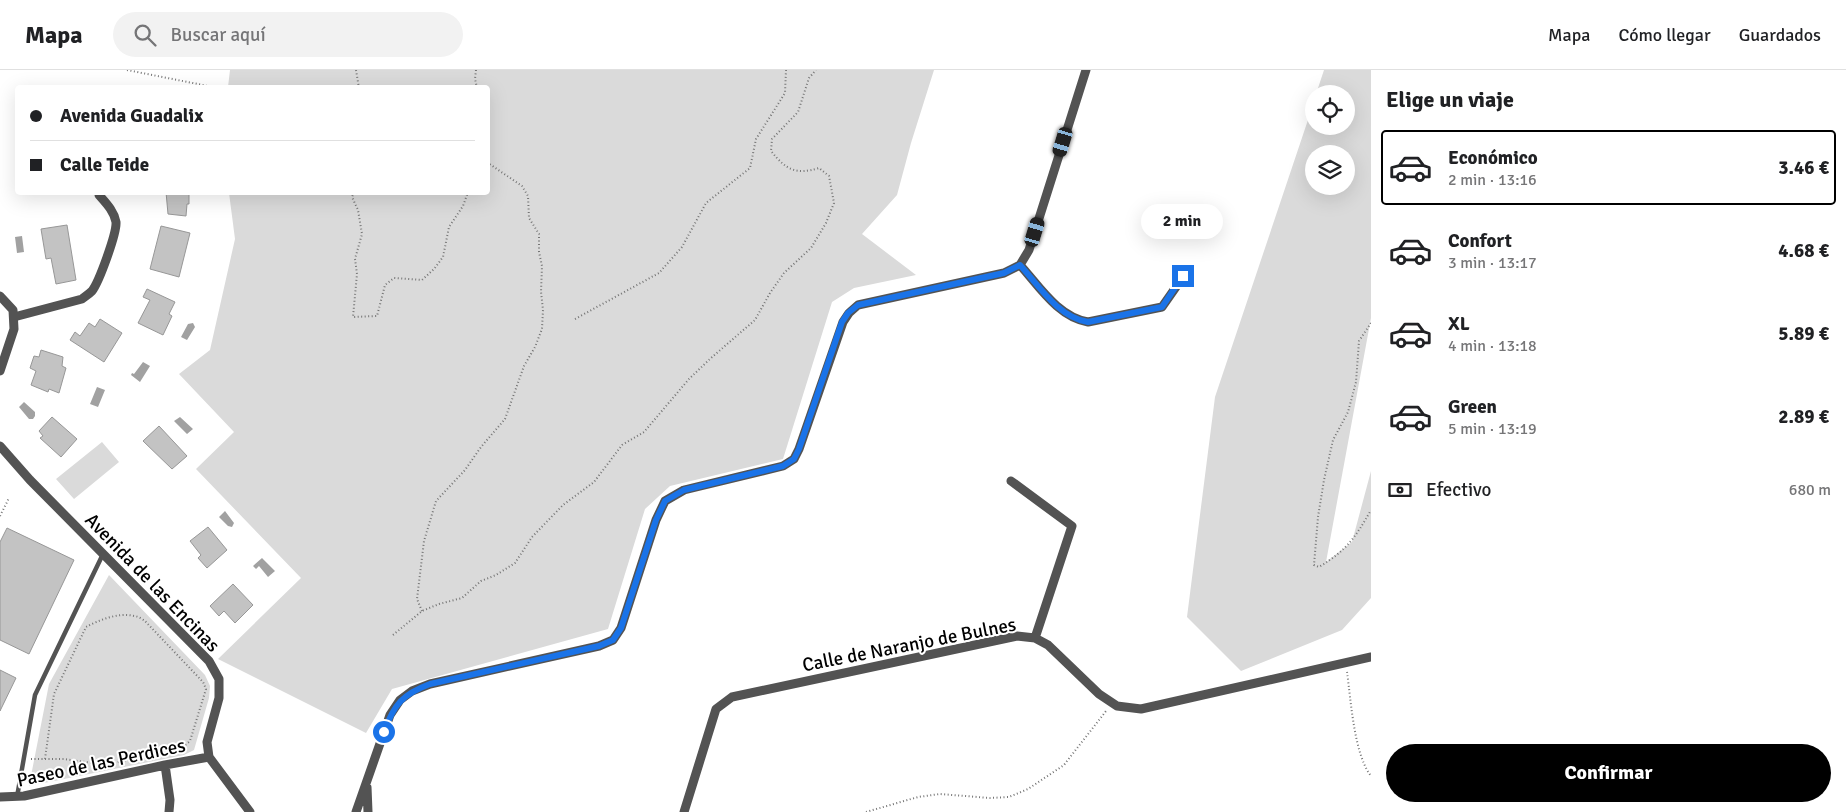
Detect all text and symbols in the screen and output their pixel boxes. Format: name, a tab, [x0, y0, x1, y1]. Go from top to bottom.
search box	[113, 12, 463, 57]
text: Mapa	[25, 20, 83, 50]
icon: search	[131, 21, 159, 49]
text: Buscar aquí	[171, 23, 266, 47]
text: Mapa	[1548, 24, 1590, 46]
text: Cómo llegar	[1618, 24, 1711, 46]
text: Guardados	[1739, 24, 1821, 46]
map controls	[1305, 85, 1355, 195]
button: locate	[1305, 85, 1355, 135]
text: Elige un viaje	[1386, 86, 1514, 113]
text: Avenida Guadalix	[60, 104, 203, 128]
car	[1051, 125, 1074, 159]
button: layers	[1305, 145, 1355, 195]
icon: car	[1388, 145, 1433, 190]
text: Económico	[1448, 146, 1538, 170]
text: Calle Teide	[60, 153, 149, 177]
text: 3.46 €	[1778, 156, 1829, 180]
text: 2 min · 13:16	[1448, 170, 1537, 190]
callout: 2 min	[1142, 204, 1224, 238]
text: 2 min	[1163, 211, 1201, 231]
car	[1023, 215, 1046, 249]
icon: car	[1388, 228, 1433, 273]
text: Confort	[1448, 229, 1512, 253]
text: 4.68 €	[1778, 239, 1829, 263]
text: 3 min · 13:17	[1448, 253, 1537, 273]
route end	[1172, 265, 1194, 287]
icon: car	[1388, 311, 1433, 356]
text: XL	[1448, 312, 1470, 336]
text: 5.89 €	[1778, 322, 1829, 346]
text: 4 min · 13:18	[1448, 336, 1537, 356]
icon: car	[1388, 394, 1433, 439]
text: Green	[1448, 395, 1497, 419]
text: 2.89 €	[1778, 405, 1829, 429]
text: 5 min · 13:19	[1448, 419, 1537, 439]
icon: cash	[1386, 476, 1414, 504]
text: Efectivo	[1426, 478, 1491, 502]
text: 680 m	[1789, 480, 1831, 500]
street label: Avenida de las Encinas	[80, 508, 225, 657]
street label: Calle de Naranjo de Bulnes	[800, 612, 1018, 677]
route start	[373, 721, 395, 743]
street label: Paseo de las Perdices	[15, 733, 188, 793]
button: Confirmar	[1386, 744, 1831, 802]

